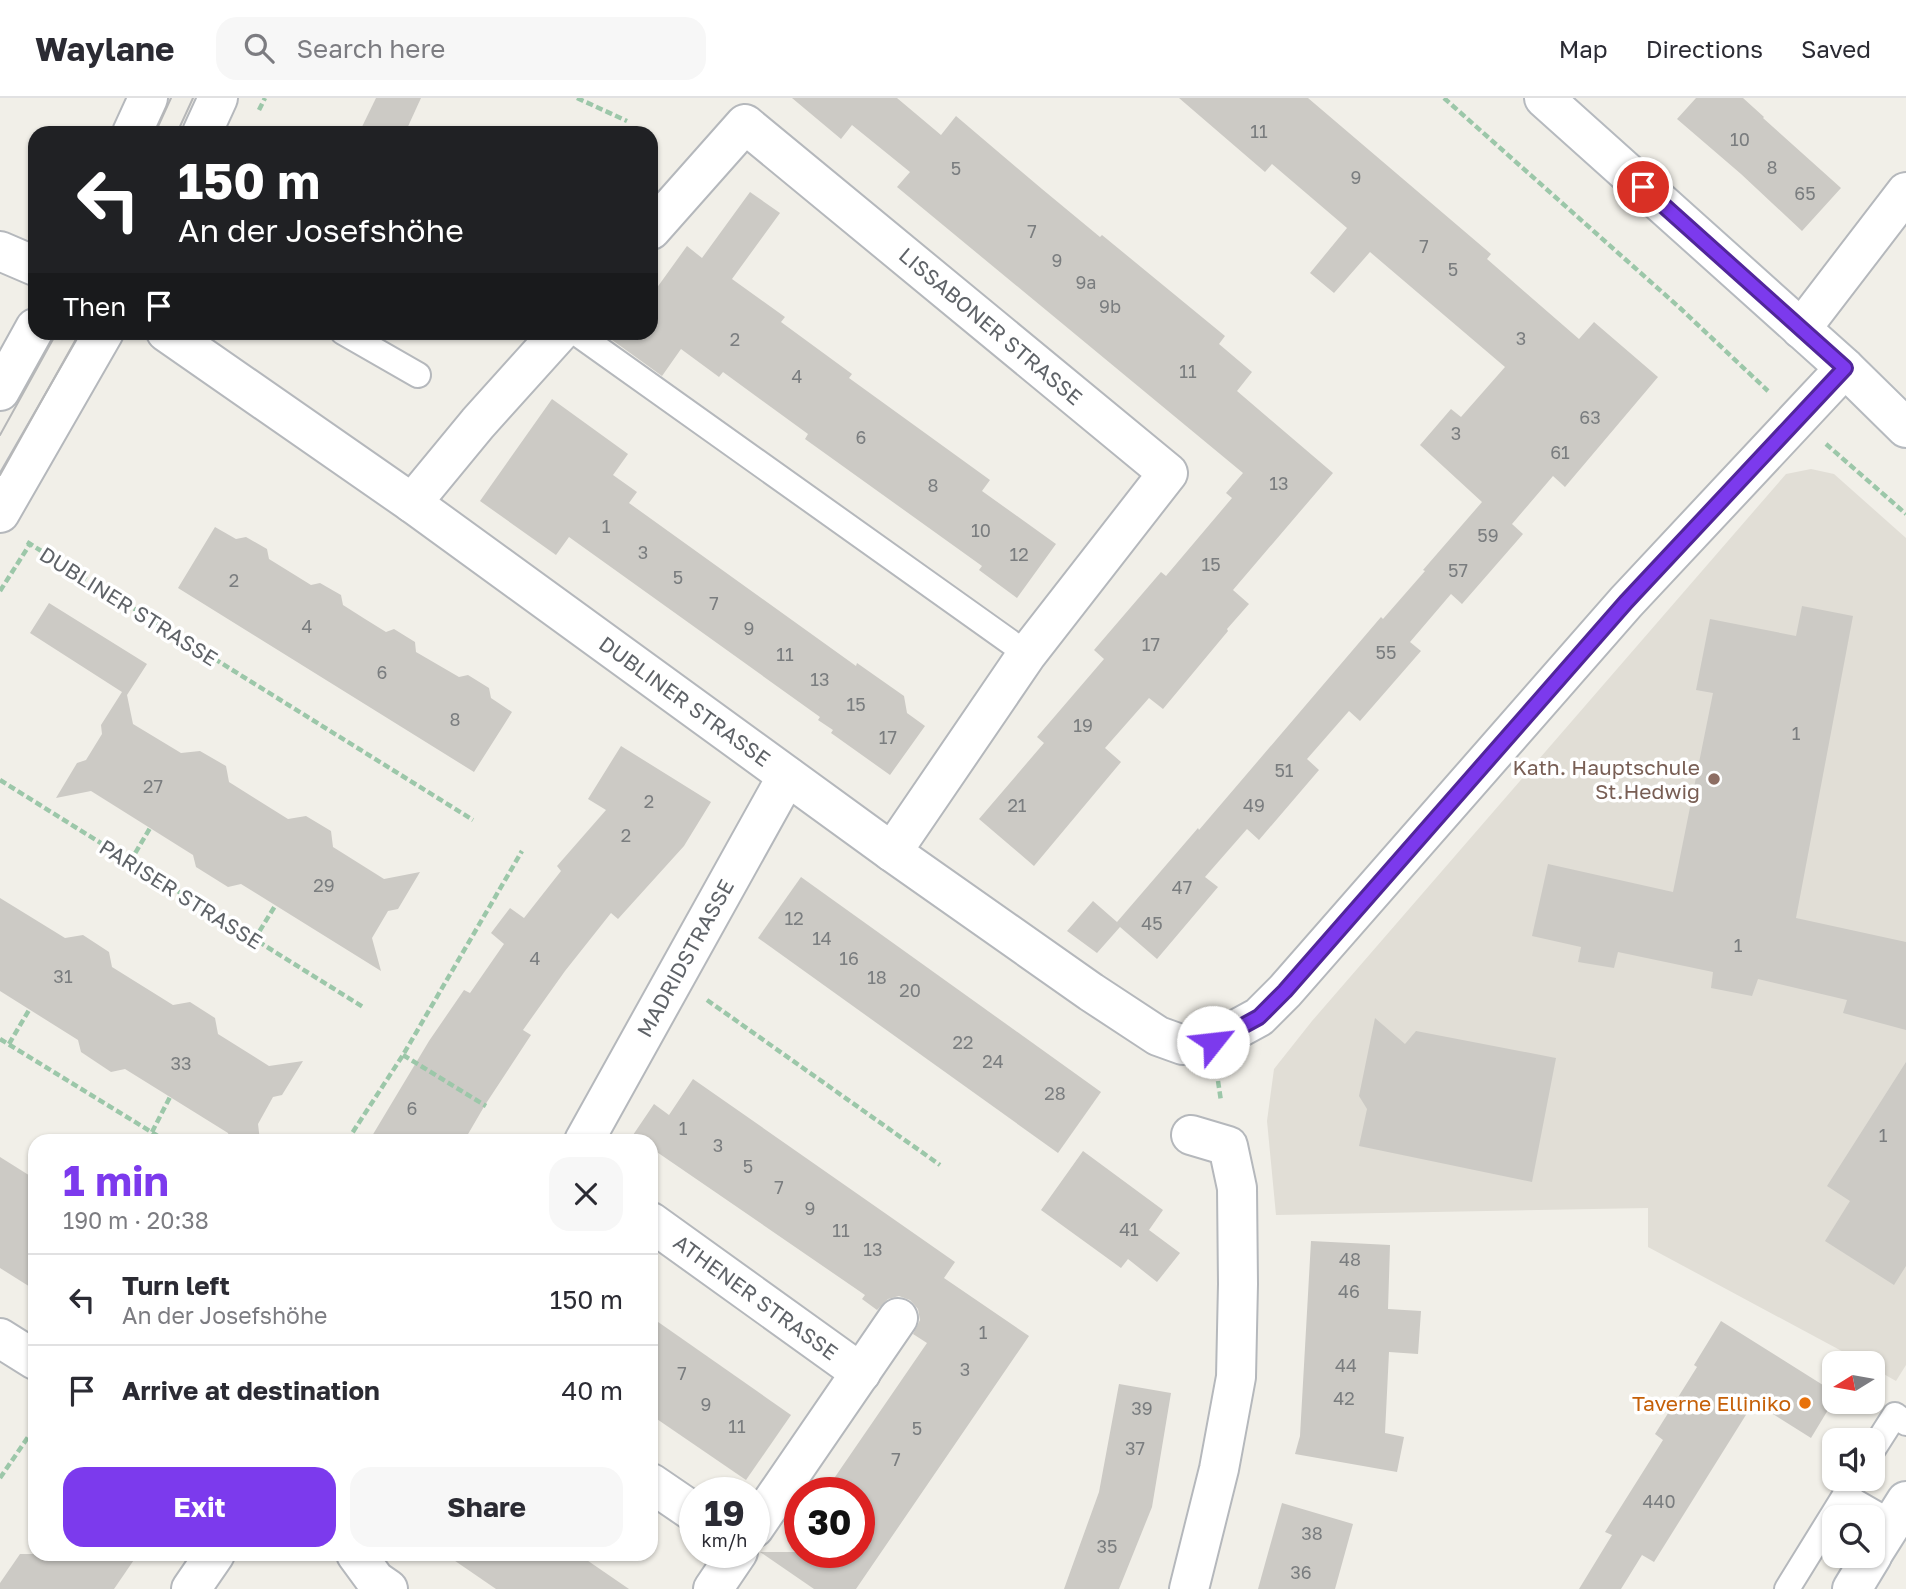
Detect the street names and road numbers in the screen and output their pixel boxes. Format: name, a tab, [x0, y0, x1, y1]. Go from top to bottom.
street label: LISSABONER STRASSE	[894, 242, 1088, 410]
street label: DUBLINER STRASSE	[35, 541, 223, 671]
street label: DUBLINER STRASSE	[594, 630, 776, 772]
street label: PARISER STRASSE	[95, 833, 267, 955]
street label: MADRIDSTRASSE	[631, 875, 739, 1041]
street label: ATHENER STRASSE	[669, 1229, 843, 1365]

